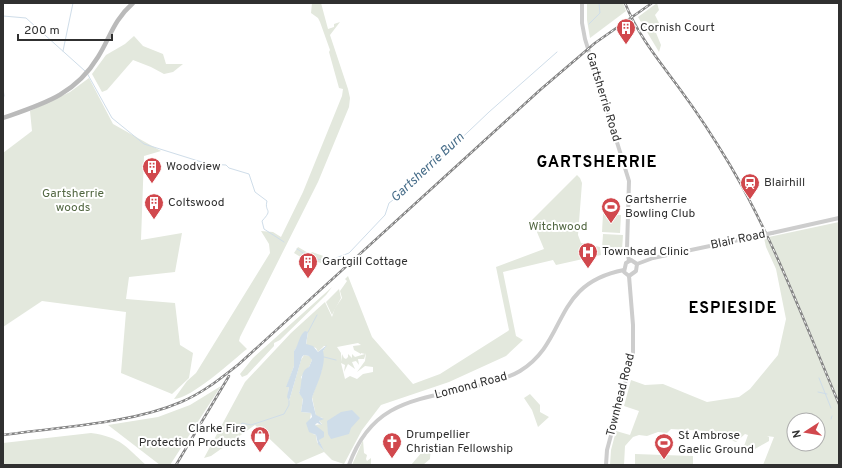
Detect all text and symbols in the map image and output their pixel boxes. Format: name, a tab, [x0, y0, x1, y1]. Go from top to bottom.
scale bar	[18, 16, 112, 42]
building icon: Cornish Court	[615, 17, 637, 45]
place label: Cornish Court	[640, 20, 715, 36]
text: 200 m	[24, 23, 60, 39]
street label: Gartsherrie Road	[582, 50, 624, 144]
water label: Gartsherrie Burn	[388, 130, 468, 206]
district label: GARTSHERRIE	[537, 153, 657, 173]
building icon: Woodview	[141, 156, 163, 184]
place label: Woodview	[166, 159, 221, 175]
station icon: Blairhill	[739, 172, 761, 200]
place label: Blairhill	[764, 175, 805, 191]
park label: Gartsherrie woods	[42, 186, 104, 216]
building icon: Coltswood	[143, 192, 165, 220]
place label: Gartsherrie Bowling Club	[625, 192, 696, 222]
place label: Coltswood	[168, 195, 225, 211]
sports icon: Gartsherrie Bowling Club	[600, 196, 622, 224]
park label: Witchwood	[528, 219, 588, 235]
street label: Blair Road	[709, 226, 767, 254]
hospital icon: Townhead Clinic	[577, 241, 599, 269]
place label: Townhead Clinic	[602, 244, 689, 260]
building icon: Gartgill Cottage	[297, 251, 319, 279]
place label: Gartgill Cottage	[322, 254, 408, 270]
district label: ESPIESIDE	[688, 299, 778, 319]
street label: Townhead Road	[603, 352, 639, 438]
street label: Lomond Road	[433, 369, 509, 403]
north arrow	[786, 412, 826, 452]
place label: Clarke Fire Protection Products	[139, 421, 246, 451]
shop icon: Clarke Fire Protection Products	[249, 425, 271, 453]
place label: Drumpellier Christian Fellowship	[406, 427, 513, 457]
place label: St Ambrose Gaelic Ground	[678, 428, 754, 458]
text: N	[790, 429, 805, 439]
church icon: Drumpellier Christian Fellowship	[381, 431, 403, 459]
sports icon: St Ambrose Gaelic Ground	[653, 432, 675, 460]

